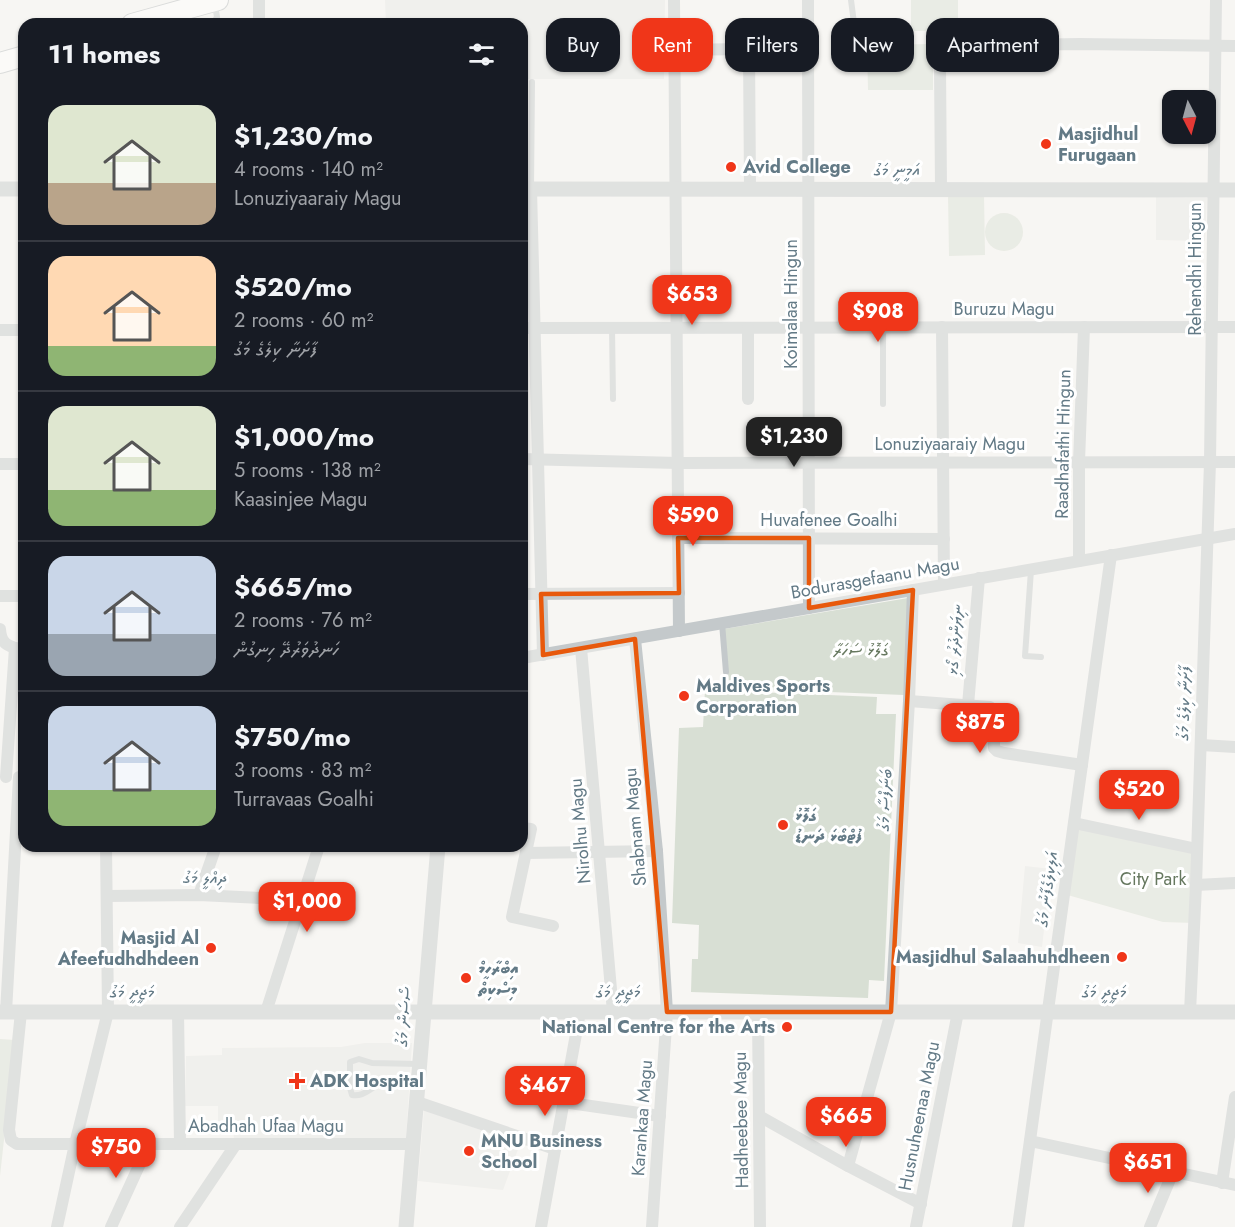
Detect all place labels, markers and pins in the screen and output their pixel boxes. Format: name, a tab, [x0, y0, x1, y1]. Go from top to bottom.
place label: Masjidhul Furugaan	[1058, 121, 1138, 168]
marker: Masjidhul Furugaan	[1039, 137, 1053, 151]
place label: Avid College	[742, 154, 851, 180]
marker: Avid College	[724, 160, 738, 174]
pin: $653	[656, 275, 728, 326]
pin: $908	[842, 292, 914, 343]
pin: $1,230	[745, 417, 843, 468]
pin: $590	[657, 496, 729, 547]
place label: Maldives Sports Corporation	[696, 673, 830, 720]
marker: Maldives Sports Corporation	[677, 689, 691, 703]
pin: $875	[944, 703, 1016, 754]
pin: $520	[1103, 770, 1175, 821]
place label: ގަލޮޅު ފުޓްބޯޅަ ދަނޑު	[795, 802, 862, 849]
marker: ގަލޮޅު ފުޓްބޯޅަ ދަނޑު	[776, 818, 790, 832]
pin: $1,000	[258, 882, 356, 933]
place label: Masjid Al Afeefudhdhdeen	[57, 925, 199, 972]
marker: Masjid Al Afeefudhdhdeen	[204, 941, 218, 955]
place label: Masjidhul Salaahuhdheen	[896, 944, 1110, 970]
marker: Masjidhul Salaahuhdheen	[1115, 950, 1129, 964]
place label: އިބްރާހީމް މިސްކިތް	[477, 955, 519, 1002]
marker: އިބްރާހީމް މިސްކިތް	[459, 971, 473, 985]
place label: National Centre for the Arts	[542, 1014, 775, 1040]
marker: National Centre for the Arts	[780, 1020, 794, 1034]
pin: $467	[509, 1066, 581, 1117]
place label: ADK Hospital	[309, 1068, 424, 1094]
marker: ADK Hospital	[288, 1072, 306, 1090]
pin: $665	[810, 1097, 882, 1148]
pin: $750	[80, 1128, 152, 1179]
place label: MNU Business School	[481, 1128, 602, 1175]
pin: $651	[1112, 1143, 1184, 1194]
marker: MNU Business School	[462, 1144, 476, 1158]

